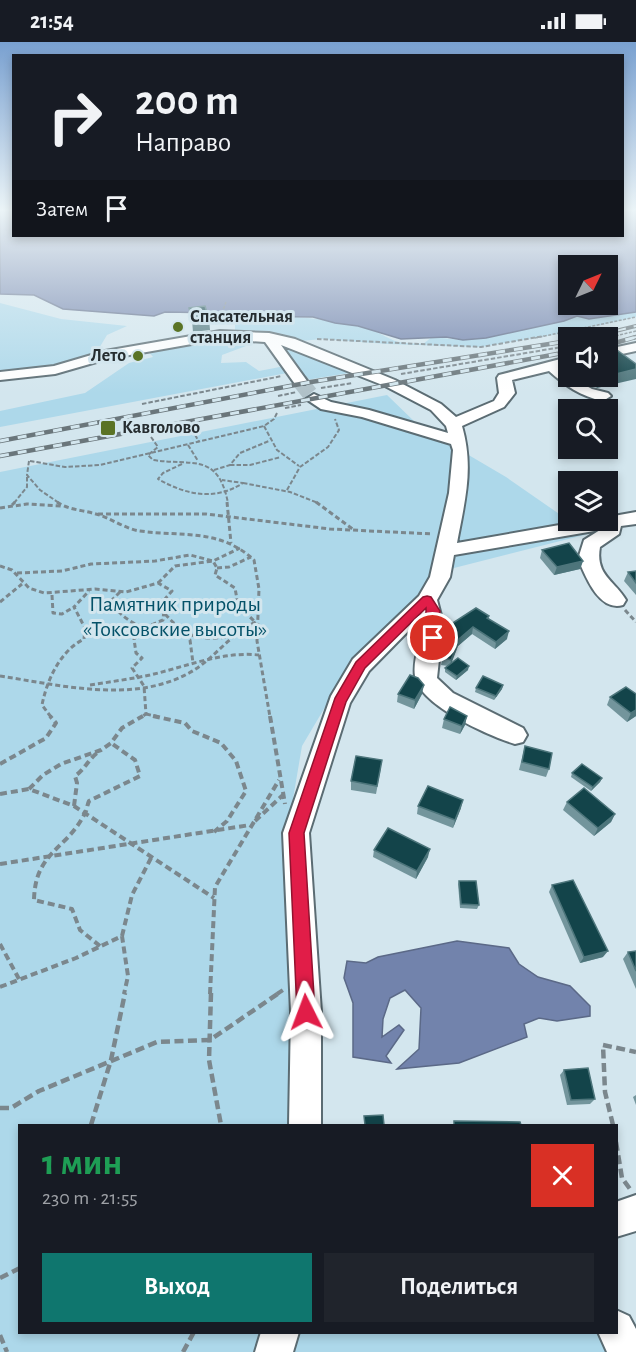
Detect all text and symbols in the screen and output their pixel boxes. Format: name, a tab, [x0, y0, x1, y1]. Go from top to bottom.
text: 21:54	[30, 10, 74, 32]
icon: right	[36, 78, 114, 156]
text: 200 m	[135, 80, 239, 122]
text: Направо	[135, 129, 231, 156]
icon: arrive	[100, 192, 133, 225]
text: Затем	[36, 198, 88, 220]
north arrow	[558, 255, 618, 315]
map controls	[558, 255, 618, 531]
place label: Спасательная станция	[190, 308, 293, 347]
marker: Спасательная станция	[171, 320, 185, 334]
button: sound	[558, 327, 618, 387]
place label: Лето	[91, 347, 126, 365]
marker: Лето	[131, 349, 145, 363]
button: search	[558, 399, 618, 459]
marker: Кавголово	[99, 419, 117, 437]
place label: Кавголово	[122, 419, 200, 437]
button: layers	[558, 471, 618, 531]
park label: Памятник природы «Токсовские высоты»	[83, 593, 267, 640]
pin	[407, 612, 458, 663]
icon: arrive	[416, 621, 449, 654]
position arrow	[274, 980, 338, 1044]
button: close	[531, 1144, 594, 1207]
text: 1 мин	[42, 1145, 122, 1181]
text: 230 m · 21:55	[42, 1188, 138, 1208]
button: Выход	[42, 1253, 312, 1322]
button: Поделиться	[324, 1253, 594, 1322]

